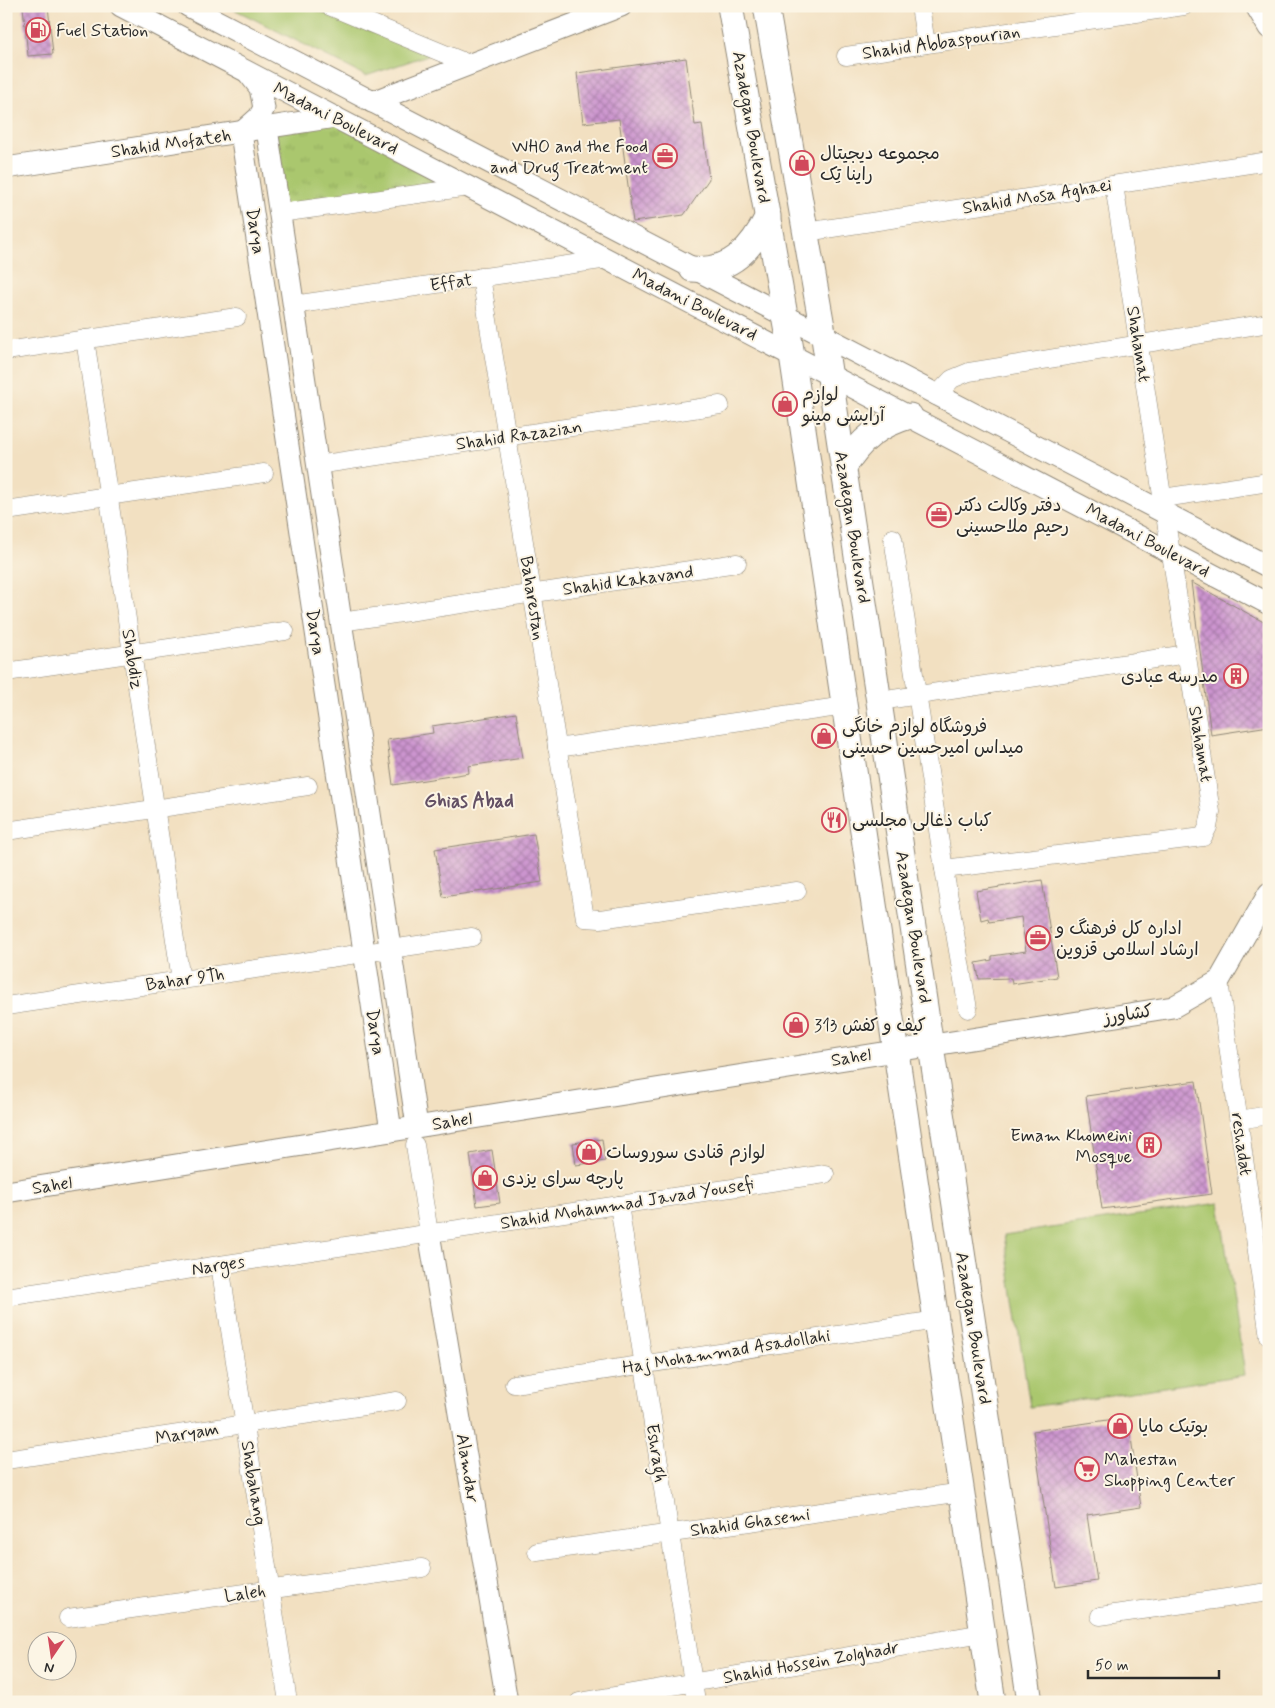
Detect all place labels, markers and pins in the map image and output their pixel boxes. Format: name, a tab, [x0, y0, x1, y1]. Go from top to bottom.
fuel station icon: Fuel Station	[25, 17, 51, 43]
place label: Fuel Station	[56, 19, 148, 43]
place label: WHO and the Food and Drug Treatment	[490, 135, 648, 182]
place label: مجموعه دیجیتال راینا تِک	[820, 142, 940, 187]
office icon: WHO and the Food and Drug Treatment	[652, 143, 678, 169]
shop icon: مجموعه دیجیتال راینا تِک	[789, 150, 815, 176]
place label: لوازم آرایشی مینو	[801, 383, 886, 428]
shop icon: لوازم آرایشی مینو	[772, 391, 798, 417]
place label: دفتر وکالت دکتر رحیم ملاحسینی	[954, 494, 1069, 540]
office icon: دفتر وکالت دکتر رحیم ملاحسینی	[926, 502, 952, 528]
building icon: مدرسه عبادی	[1223, 663, 1249, 689]
place label: مدرسه عبادی	[1121, 665, 1218, 689]
place label: فروشگاه لوازم خانگی میداس امیرحسین حسینی	[842, 715, 1024, 760]
shop icon: فروشگاه لوازم خانگی میداس امیرحسین حسینی	[811, 723, 837, 749]
restaurant icon: کباب ذغالی مجلسی	[821, 807, 847, 833]
place label: کباب ذغالی مجلسی	[852, 809, 992, 833]
place label: اداره کل فرهنگ و ارشاد اسلامی قزوین	[1054, 917, 1199, 962]
office icon: اداره کل فرهنگ و ارشاد اسلامی قزوین	[1025, 925, 1051, 951]
shop icon: کیف و کفش 313	[783, 1012, 809, 1038]
place label: کیف و کفش 313	[814, 1014, 926, 1038]
place label: Emam Khomeini Mosque	[1010, 1124, 1132, 1169]
building icon: Emam Khomeini Mosque	[1136, 1132, 1162, 1158]
shop icon: لوازم قنادی سوروسات	[576, 1139, 602, 1165]
place label: لوازم قنادی سوروسات	[606, 1141, 765, 1166]
shop icon: پارچه سرای یزدی	[472, 1165, 498, 1191]
place label: پارچه سرای یزدی	[502, 1167, 624, 1191]
shop icon: بوتیک مایا	[1107, 1413, 1133, 1439]
place label: بوتیک مایا	[1138, 1415, 1208, 1439]
place label: Mahestan Shopping Center	[1104, 1448, 1235, 1493]
supermarket icon: Mahestan Shopping Center	[1074, 1456, 1100, 1482]

